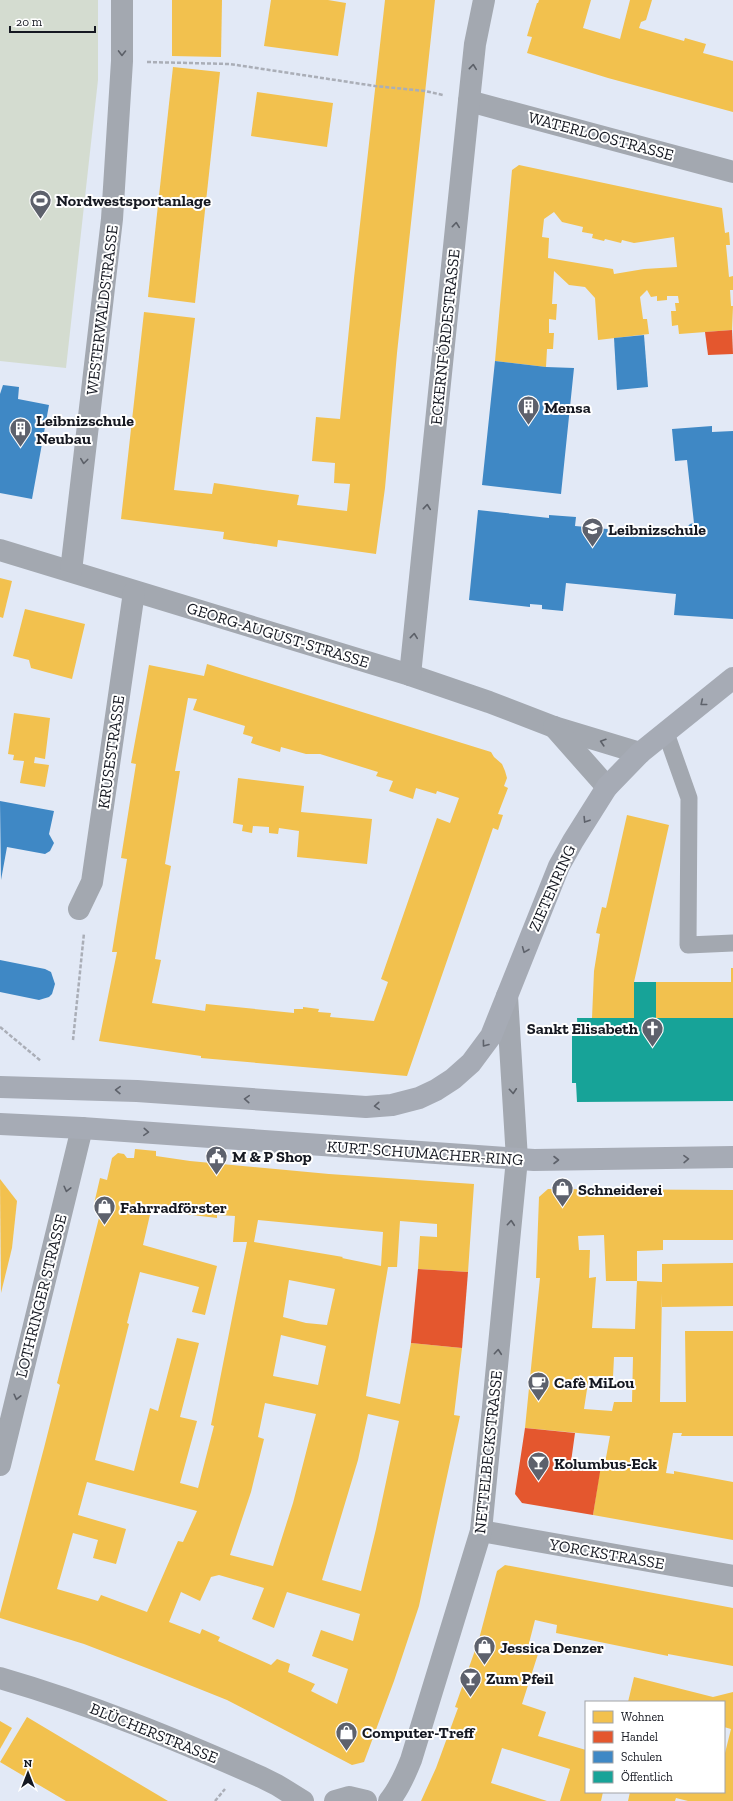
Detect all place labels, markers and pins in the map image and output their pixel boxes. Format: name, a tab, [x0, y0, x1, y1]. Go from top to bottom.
sports icon: Nordwestsportanlage	[28, 187, 54, 220]
place label: Nordwestsportanlage	[56, 191, 211, 210]
building icon: Mensa	[515, 394, 541, 427]
place label: Mensa	[544, 398, 591, 417]
place label: Leibnizschule Neubau	[36, 411, 134, 448]
building icon: Leibnizschule Neubau	[8, 416, 34, 449]
school or university icon: Leibnizschule	[579, 516, 605, 549]
place label: Leibnizschule	[608, 520, 706, 539]
church icon: Sankt Elisabeth	[640, 1015, 666, 1048]
place label: Sankt Elisabeth	[527, 1019, 639, 1038]
public building icon: M & P Shop	[204, 1143, 230, 1176]
place label: M & P Shop	[232, 1147, 312, 1166]
shop icon: Schneiderei	[549, 1176, 575, 1209]
place label: Schneiderei	[578, 1180, 662, 1199]
shop icon: Fahrradförster	[92, 1194, 118, 1227]
place label: Fahrradförster	[120, 1198, 227, 1217]
cafe icon: Cafè MiLou	[525, 1369, 551, 1402]
place label: Cafè MiLou	[554, 1373, 635, 1392]
bar icon: Kolumbus-Eck	[526, 1450, 552, 1483]
place label: Kolumbus-Eck	[554, 1454, 657, 1473]
shop icon: Jessica Denzer	[471, 1634, 497, 1667]
place label: Jessica Denzer	[500, 1638, 604, 1657]
bar icon: Zum Pfeil	[457, 1665, 483, 1698]
place label: Zum Pfeil	[486, 1669, 554, 1688]
shop icon: Computer-Treff	[333, 1719, 359, 1752]
place label: Computer-Treff	[362, 1723, 476, 1742]

